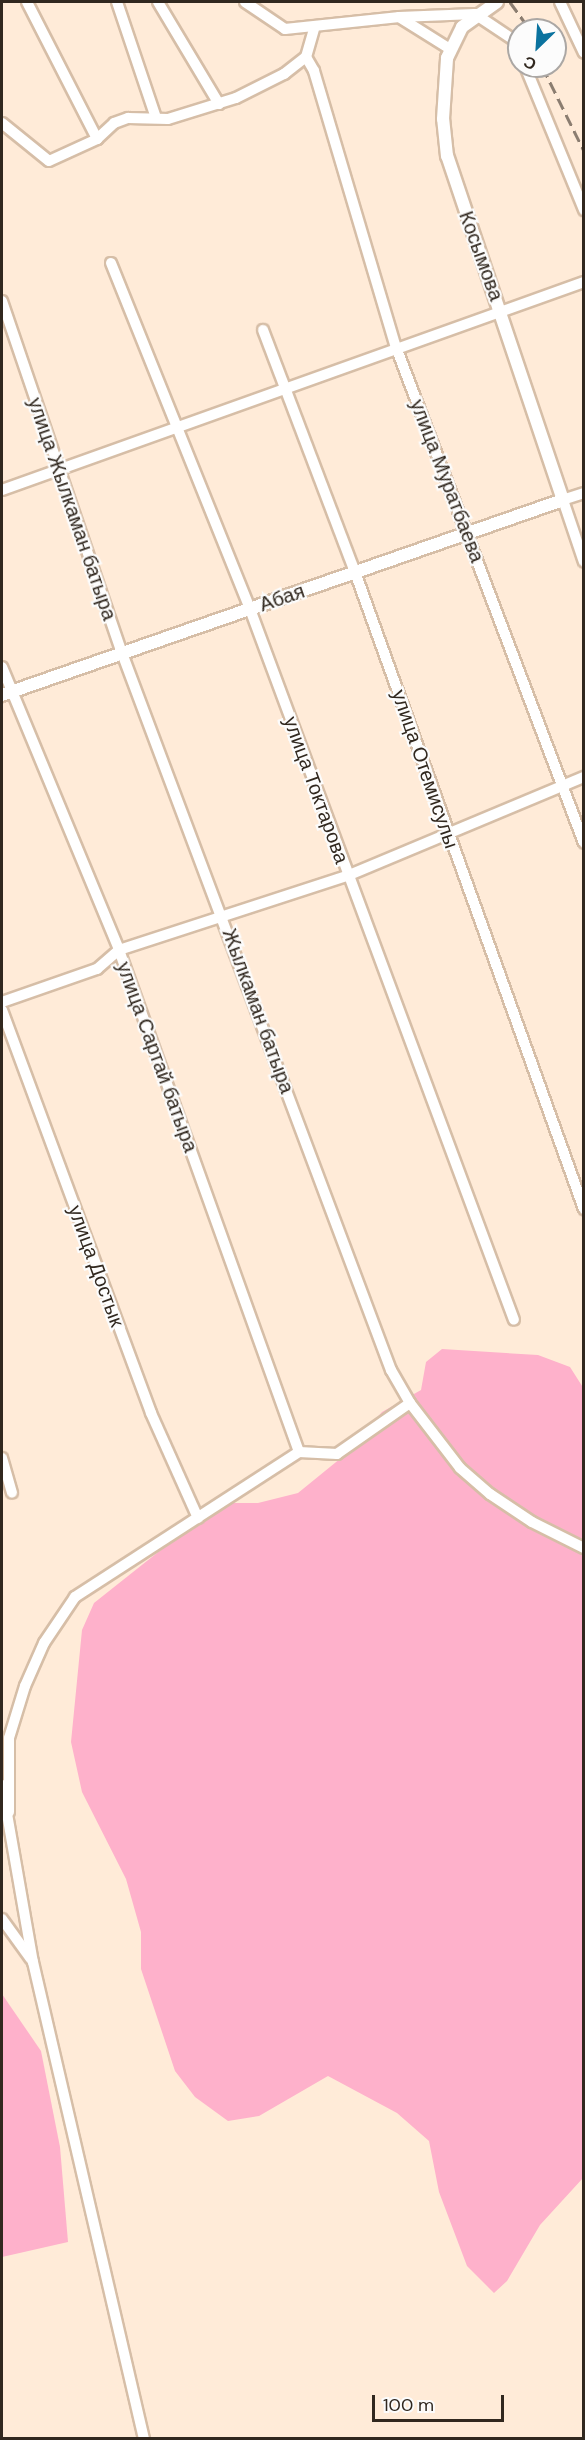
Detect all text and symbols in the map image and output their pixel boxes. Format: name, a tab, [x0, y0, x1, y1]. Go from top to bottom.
north arrow	[507, 18, 567, 78]
text: С	[520, 51, 540, 75]
street label: Косымова	[454, 208, 508, 304]
street label: улица Жылкаман батыра	[23, 395, 121, 623]
street label: улица Муратбаева	[405, 396, 489, 566]
street label: Абая	[256, 579, 308, 617]
street label: улица Отемисулы	[387, 686, 463, 852]
street label: улица Токтарова	[278, 713, 354, 867]
street label: Жылкаман батыра	[217, 925, 299, 1097]
street label: улица Сартай батыра	[111, 959, 203, 1155]
street label: улица Достык	[63, 1202, 129, 1330]
scale bar	[375, 2383, 507, 2421]
text: 100 m	[383, 2393, 434, 2417]

